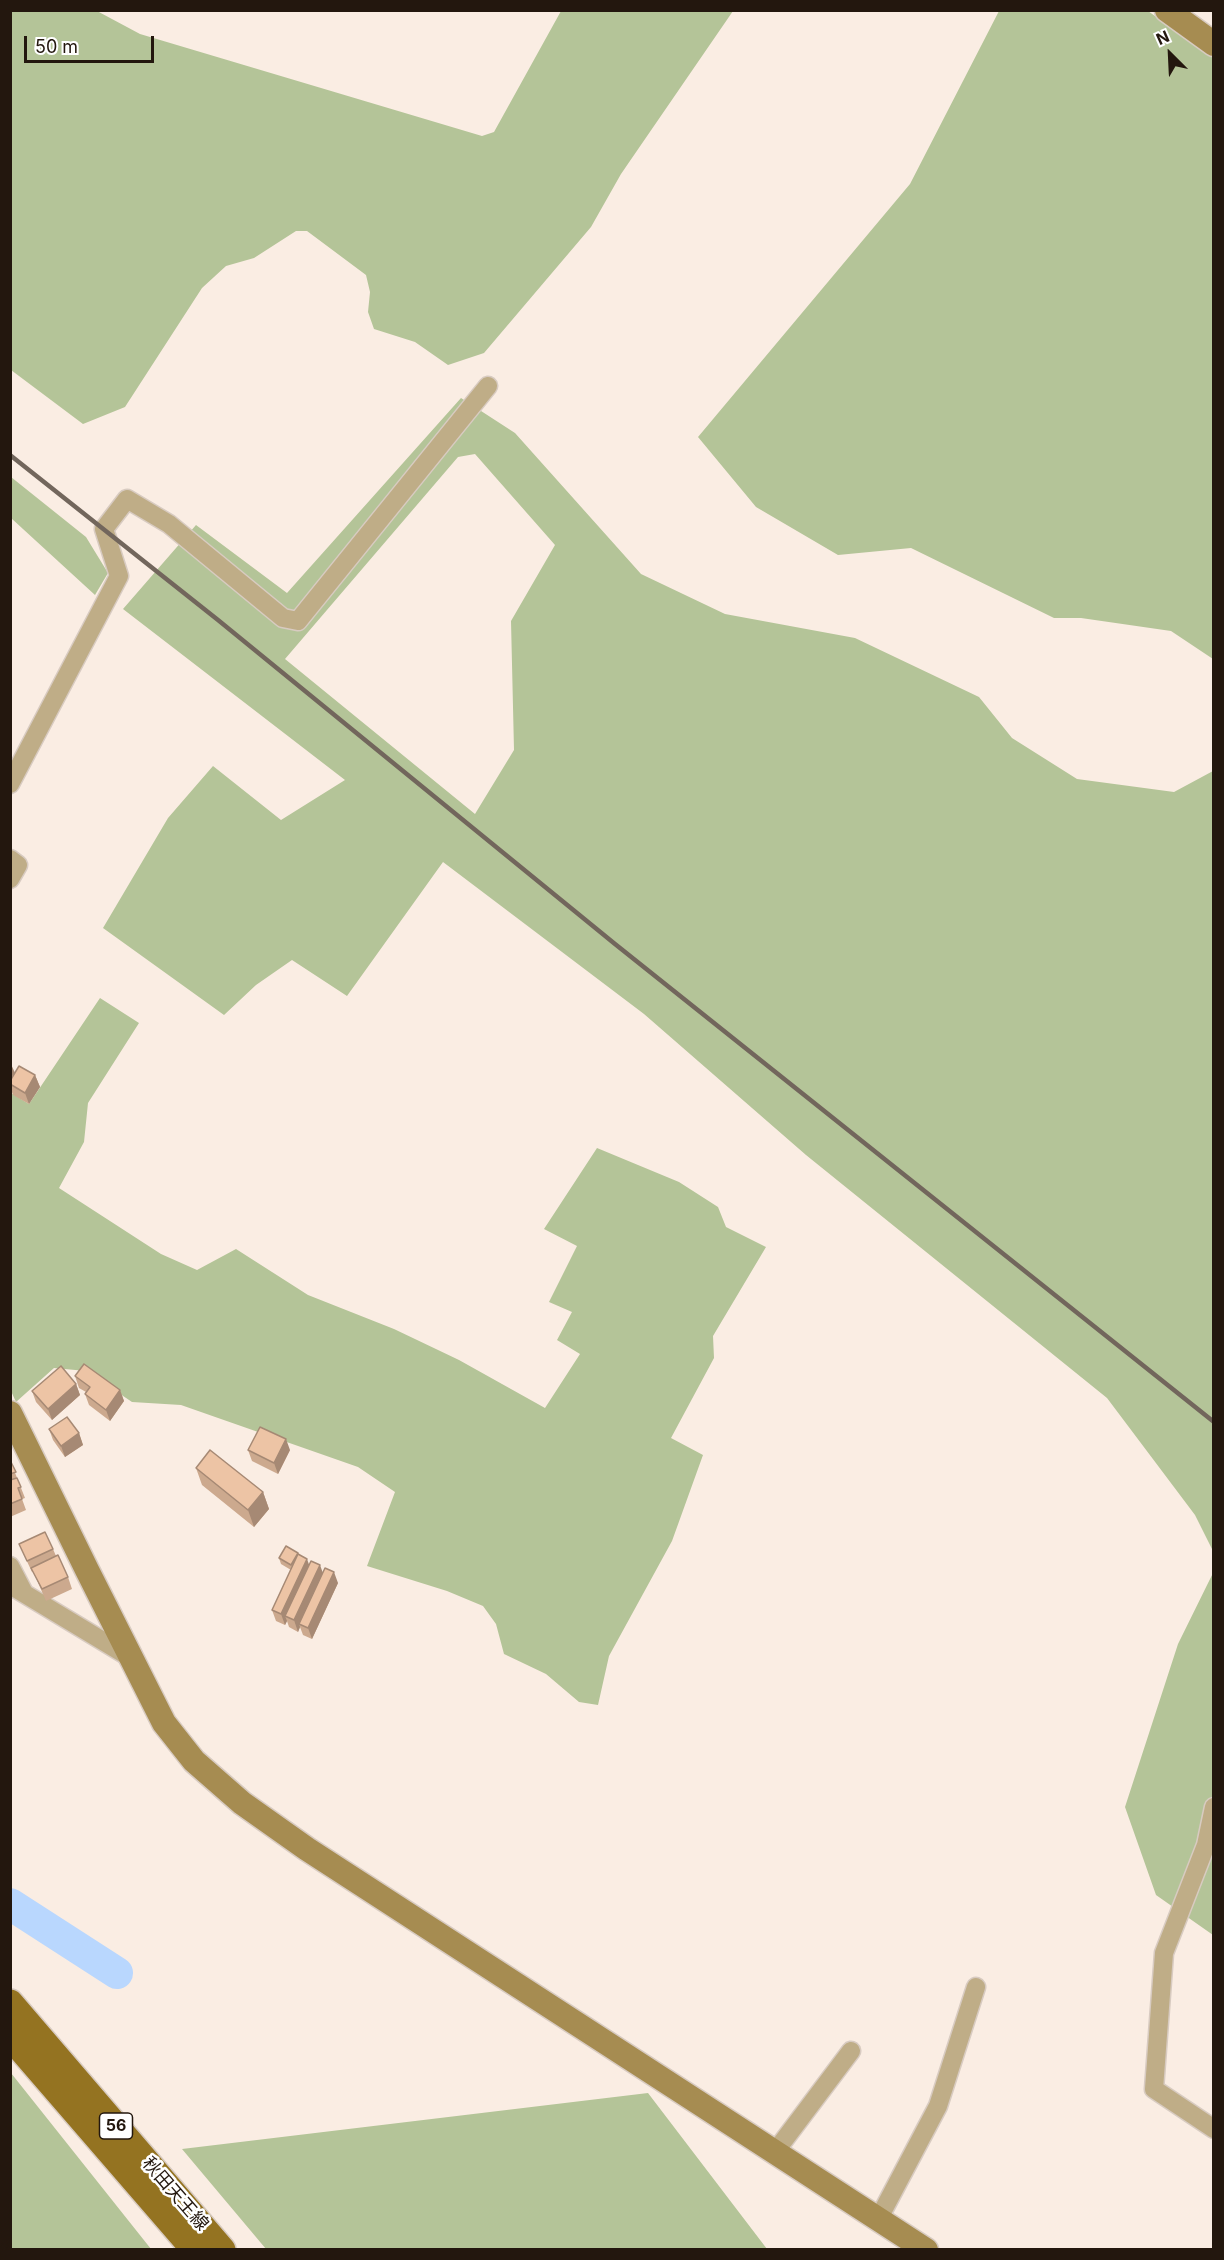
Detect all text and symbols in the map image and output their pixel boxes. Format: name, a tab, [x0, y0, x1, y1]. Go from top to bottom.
scale bar	[27, 24, 158, 62]
north arrow	[1140, 24, 1200, 84]
text: N	[1153, 26, 1172, 49]
text: 50 m	[35, 36, 78, 57]
road number: 56	[100, 2113, 132, 2139]
street label: 秋田天王線	[137, 2153, 213, 2235]

